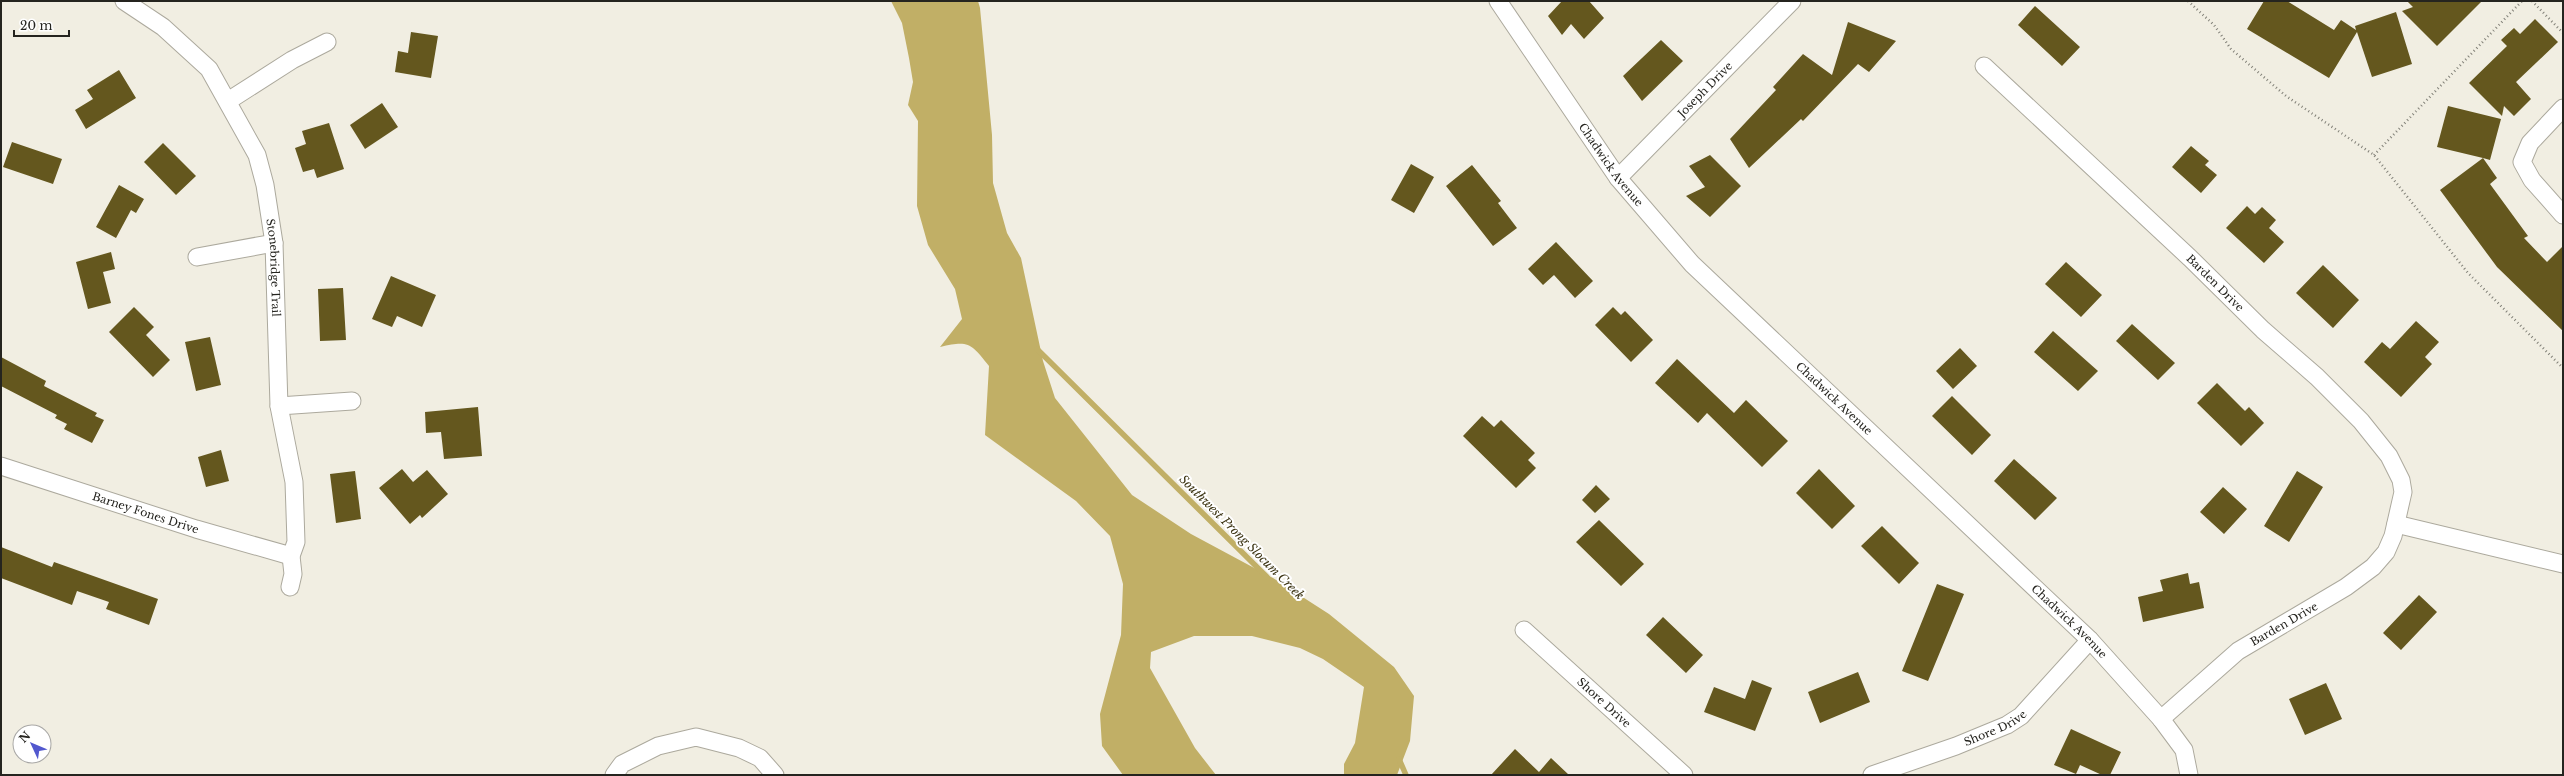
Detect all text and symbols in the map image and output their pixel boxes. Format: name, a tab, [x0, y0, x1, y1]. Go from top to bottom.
scale bar	[14, 12, 69, 38]
text: 20 m	[20, 18, 52, 33]
street label: Joseph Drive	[1673, 59, 1735, 122]
street label: Chadwick Avenue	[1576, 120, 1646, 209]
street label: Stonebridge Trail	[263, 218, 283, 317]
street label: Barden Drive	[2183, 251, 2247, 314]
street label: Chadwick Avenue	[1793, 359, 1875, 438]
water label: Southwest Prong Slocum Creek	[1176, 471, 1308, 603]
street label: Barney Fones Drive	[91, 489, 201, 536]
street label: Chadwick Avenue	[2029, 581, 2110, 661]
street label: Barden Drive	[2248, 599, 2320, 649]
street label: Shore Drive	[1574, 675, 1634, 731]
street label: Shore Drive	[1962, 707, 2030, 749]
north arrow	[12, 724, 52, 764]
text: N	[16, 728, 34, 746]

